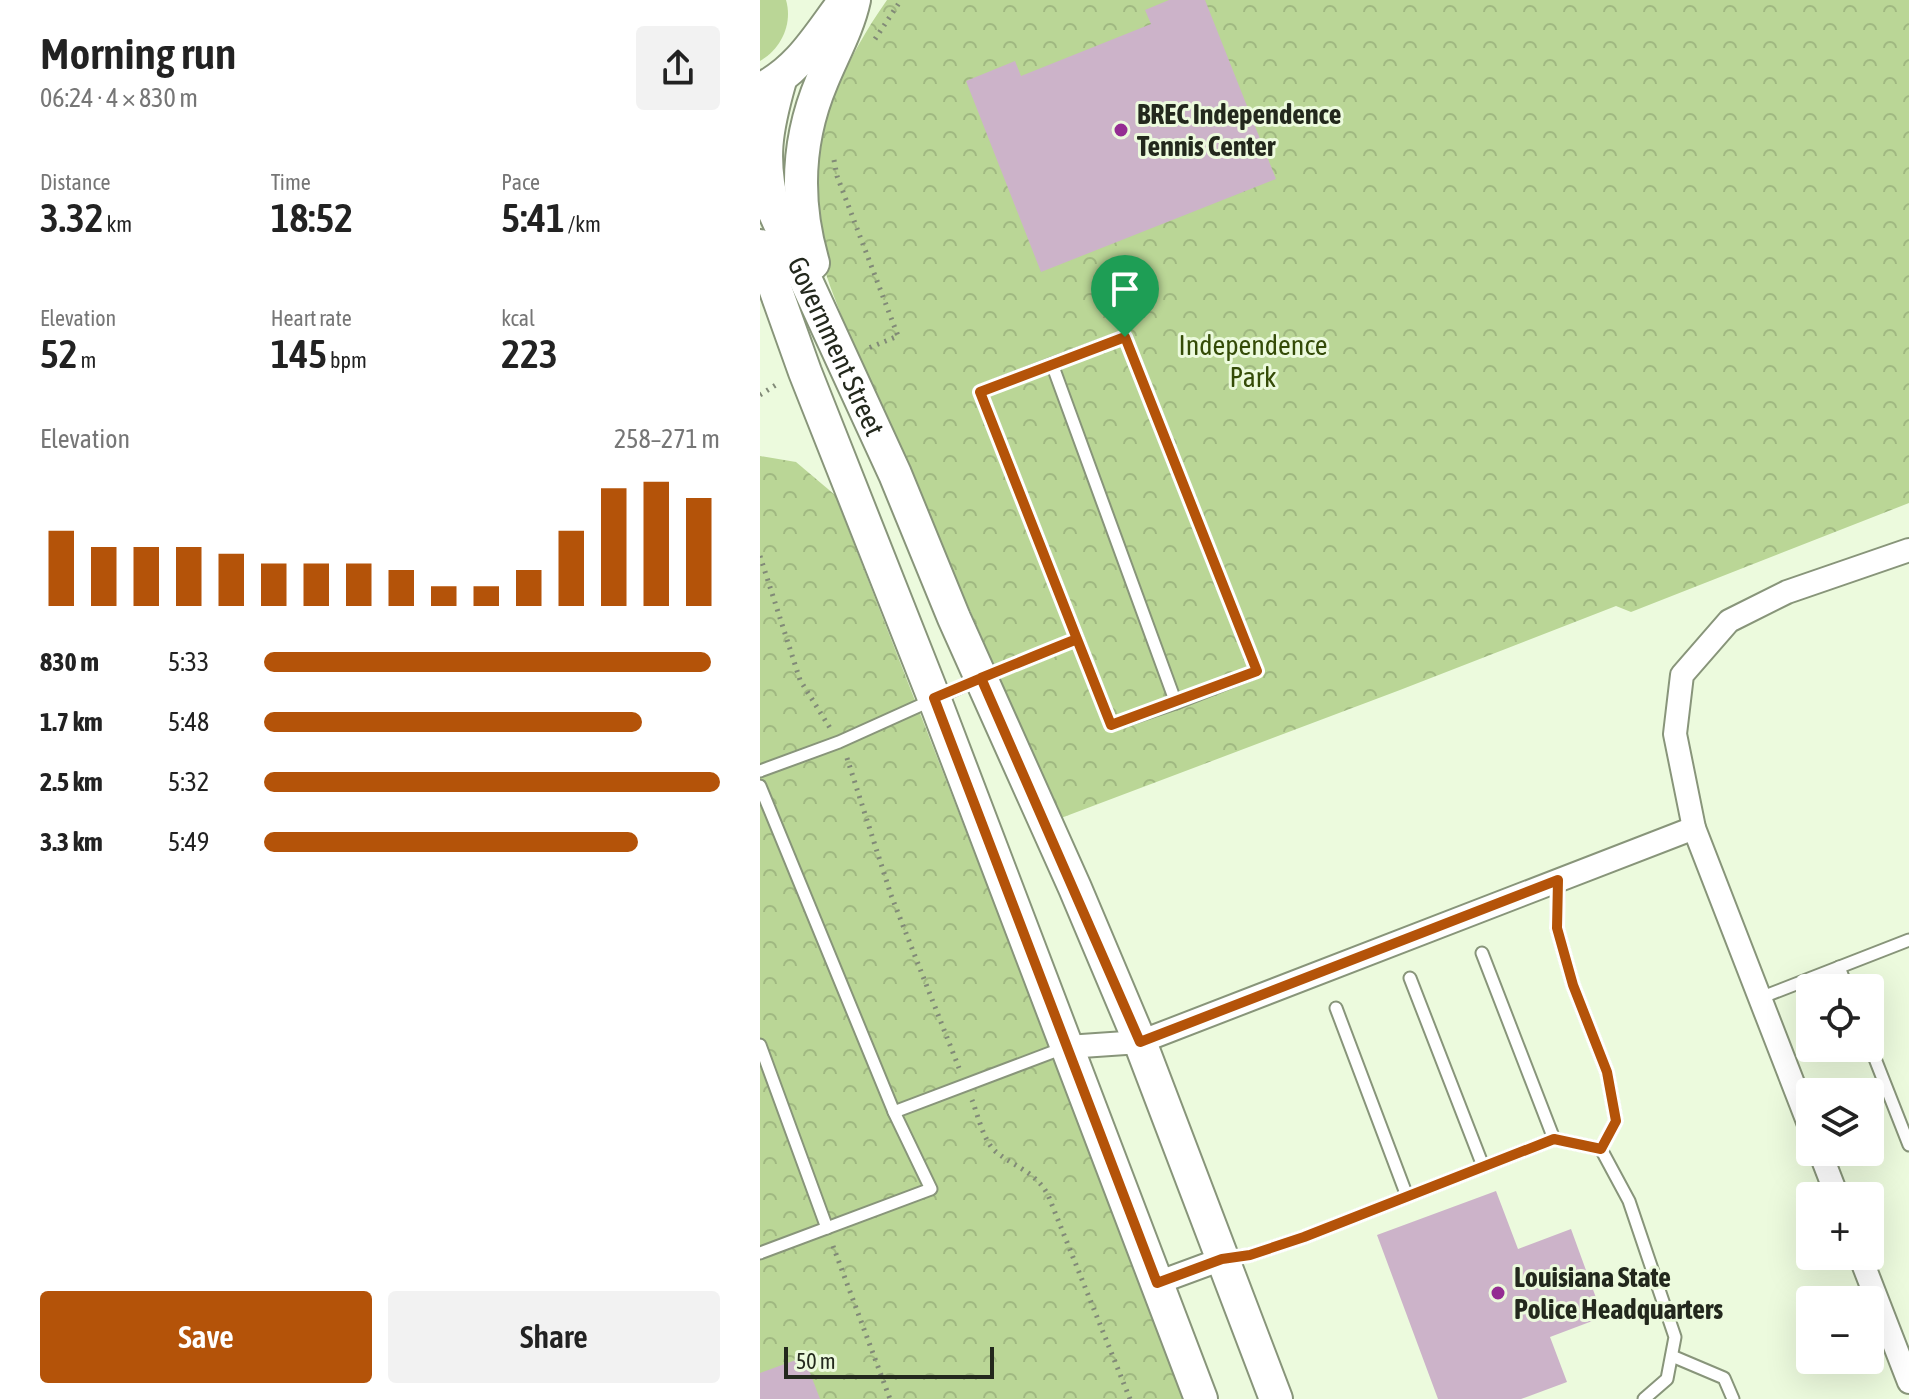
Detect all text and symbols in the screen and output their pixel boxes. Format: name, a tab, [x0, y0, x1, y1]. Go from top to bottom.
button: share	[636, 26, 720, 110]
text: Morning run	[40, 28, 236, 78]
text: 06:24 · 4 × 830 m	[40, 83, 198, 113]
place label: BREC Independence Tennis Center	[1137, 98, 1342, 162]
marker: BREC Independence Tennis Center	[1112, 121, 1130, 139]
text: Distance	[40, 169, 111, 195]
text: Time	[271, 169, 311, 195]
text: Pace	[501, 169, 540, 195]
text: 3.32	[40, 195, 104, 240]
text: 18:52	[271, 195, 353, 240]
text: 5:41	[501, 195, 565, 240]
text: km	[104, 211, 132, 237]
text: /km	[565, 211, 601, 237]
street label: Government Street	[781, 252, 891, 441]
pin	[1091, 255, 1159, 337]
icon: arrive	[1103, 267, 1147, 311]
text: Elevation	[40, 305, 116, 331]
text: Heart rate	[271, 305, 352, 331]
text: kcal	[501, 305, 535, 331]
park label: Independence Park	[1179, 329, 1327, 393]
text: 52	[40, 331, 78, 376]
text: 145	[271, 331, 327, 376]
text: 223	[501, 331, 558, 376]
text: m	[78, 347, 96, 373]
text: bpm	[327, 347, 367, 373]
text: Elevation	[40, 424, 130, 454]
text: 258–271 m	[614, 424, 720, 454]
text: 830 m	[40, 647, 99, 677]
text: 5:33	[168, 647, 209, 677]
text: 1.7 km	[40, 707, 103, 737]
text: 5:48	[168, 707, 209, 737]
text: 2.5 km	[40, 767, 103, 797]
text: 5:32	[168, 767, 209, 797]
text: 3.3 km	[40, 827, 103, 857]
text: 5:49	[168, 827, 209, 857]
map controls	[1796, 974, 1884, 1374]
button: locate	[1796, 974, 1884, 1062]
button: layers	[1796, 1078, 1884, 1166]
button: +	[1796, 1182, 1884, 1270]
place label: Louisiana State Police Headquarters	[1514, 1261, 1723, 1325]
marker: Louisiana State Police Headquarters	[1489, 1284, 1507, 1302]
button: −	[1796, 1286, 1884, 1374]
button: Save	[40, 1291, 372, 1383]
button: Share	[388, 1291, 720, 1383]
scale bar	[784, 1343, 994, 1379]
text: 50 m	[796, 1348, 836, 1374]

